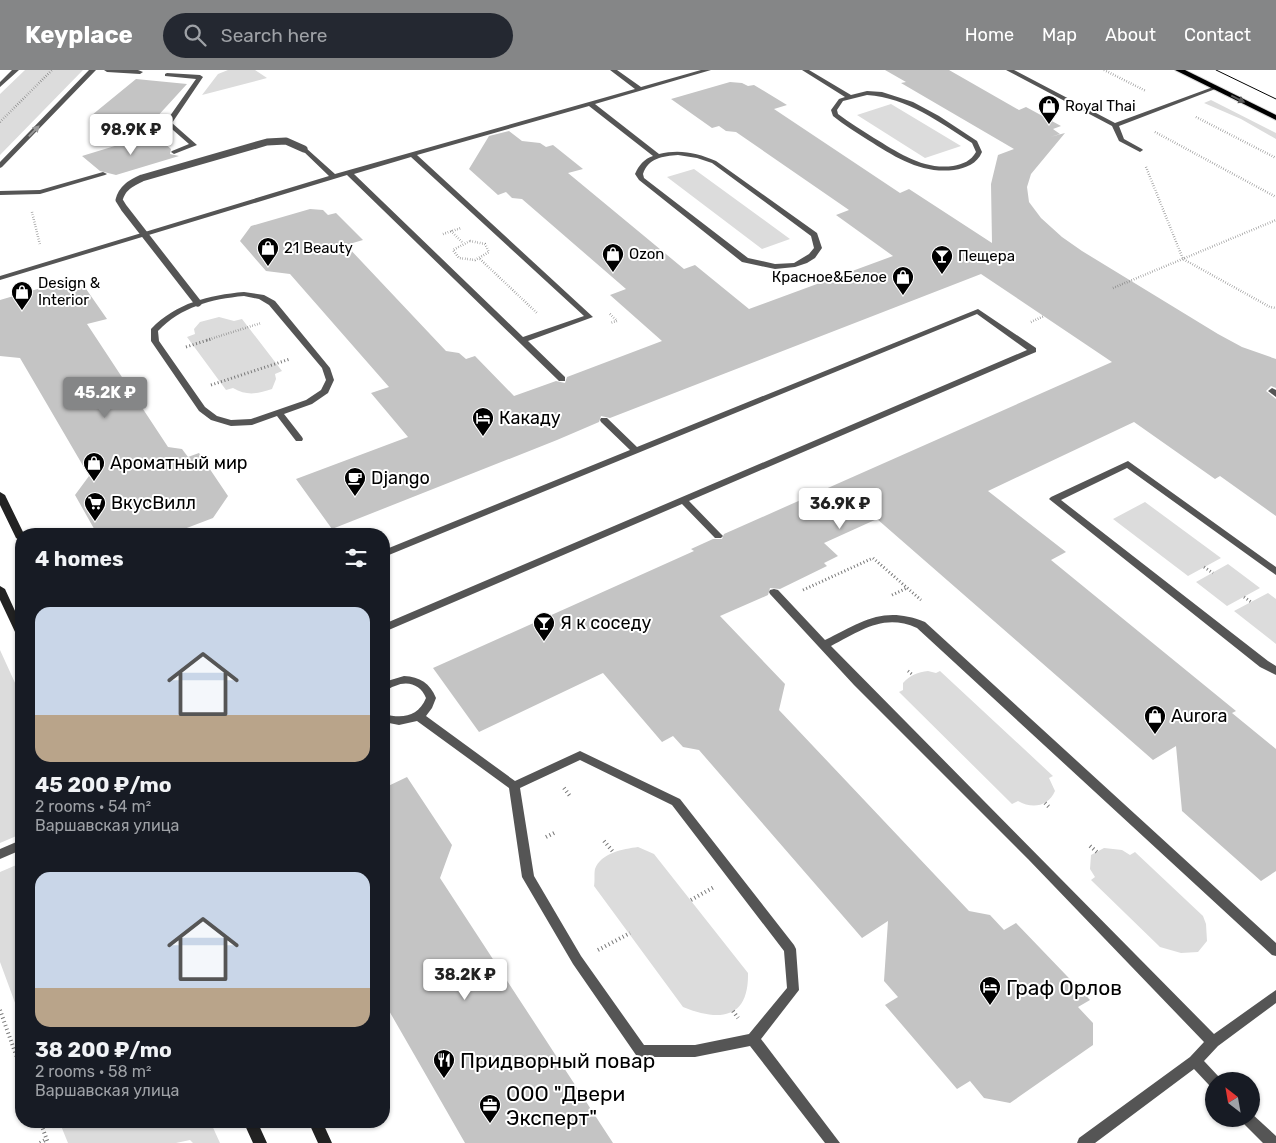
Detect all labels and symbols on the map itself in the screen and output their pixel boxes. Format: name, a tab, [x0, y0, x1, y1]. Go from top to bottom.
shop icon: Royal Thai	[1037, 94, 1061, 125]
one-way arrow	[1231, 95, 1245, 103]
place label: Royal Thai	[1065, 97, 1136, 115]
pin: 98.9K ₽	[85, 114, 177, 156]
one-way arrow	[28, 126, 40, 138]
shop icon: 21 Beauty	[256, 236, 280, 267]
place label: 21 Beauty	[284, 239, 353, 257]
shop icon: Ozon	[601, 242, 625, 273]
bar icon: Пещера	[930, 244, 954, 275]
place label: Ozon	[629, 245, 664, 263]
place label: Пещера	[958, 247, 1015, 265]
shop icon: Красное&Белое	[891, 265, 915, 296]
place label: Красное&Белое	[772, 268, 887, 286]
place label: Design & Interior	[38, 274, 101, 309]
shop icon: Design & Interior	[10, 280, 34, 311]
pin: 45.2K ₽	[59, 376, 151, 419]
hotel icon: Какаду	[471, 406, 495, 437]
place label: Какаду	[499, 407, 561, 429]
shop icon: Ароматный мир	[82, 451, 106, 482]
place label: Ароматный мир	[110, 452, 248, 474]
cafe icon: Django	[343, 466, 367, 497]
place label: Django	[371, 467, 430, 489]
pin: 36.9K ₽	[794, 488, 886, 530]
supermarket icon: ВкусВилл	[83, 491, 107, 522]
place label: ВкусВилл	[111, 492, 196, 514]
bar icon: Я к соседу	[532, 611, 556, 642]
place label: Я к соседу	[560, 612, 651, 634]
shop icon: Aurora	[1143, 704, 1167, 735]
place label: Aurora	[1171, 705, 1227, 727]
pin: 38.2K ₽	[419, 958, 511, 1001]
hotel icon: Граф Орлов	[978, 975, 1002, 1006]
place label: Граф Орлов	[1006, 975, 1122, 1000]
restaurant icon: Придворный повар	[432, 1048, 456, 1079]
place label: Придворный повар	[460, 1048, 655, 1073]
north arrow	[1205, 1072, 1260, 1128]
place label: ООО "Двери Эксперт"	[506, 1081, 625, 1130]
office icon: ООО "Двери Эксперт"	[478, 1093, 502, 1124]

